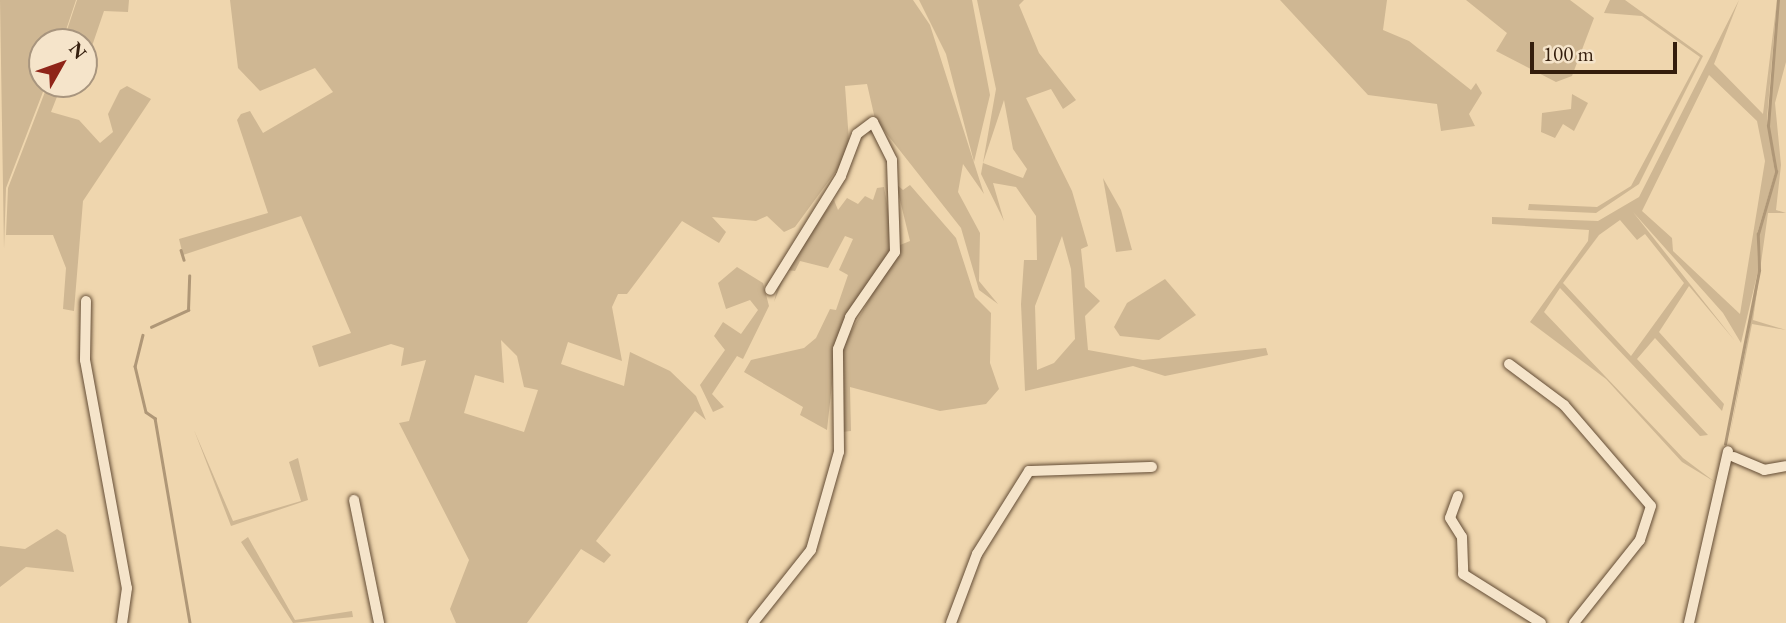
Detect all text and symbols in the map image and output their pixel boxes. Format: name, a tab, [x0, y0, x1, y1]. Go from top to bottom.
north arrow	[28, 28, 98, 98]
scale bar	[1534, 28, 1681, 72]
text: N	[63, 37, 92, 64]
text: 100 m	[1543, 40, 1594, 67]

